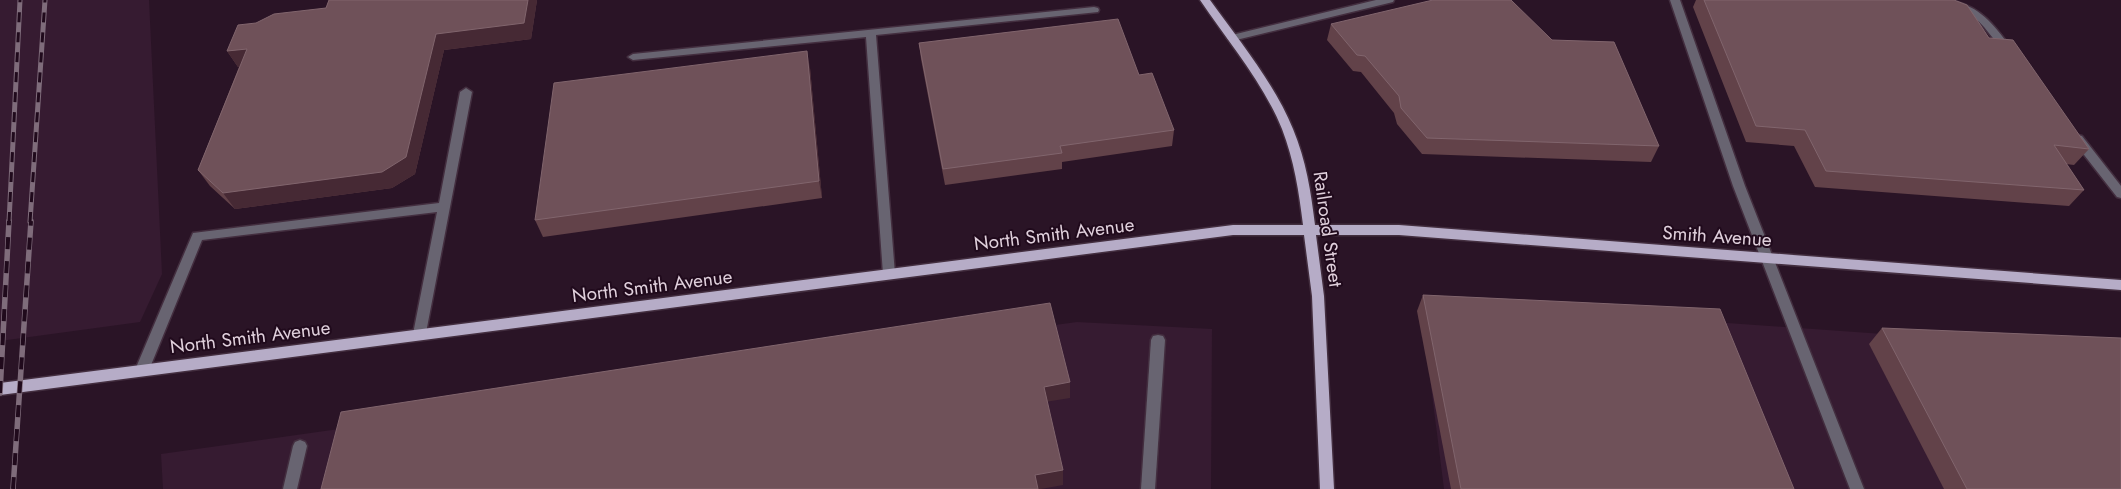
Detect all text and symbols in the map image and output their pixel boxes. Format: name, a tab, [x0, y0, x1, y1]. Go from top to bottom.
street label: Railroad Street	[1307, 169, 1350, 289]
street label: North Smith Avenue	[972, 211, 1136, 257]
street label: Smith Avenue	[1661, 219, 1773, 253]
street label: North Smith Avenue	[570, 263, 734, 309]
street label: North Smith Avenue	[168, 314, 332, 360]

